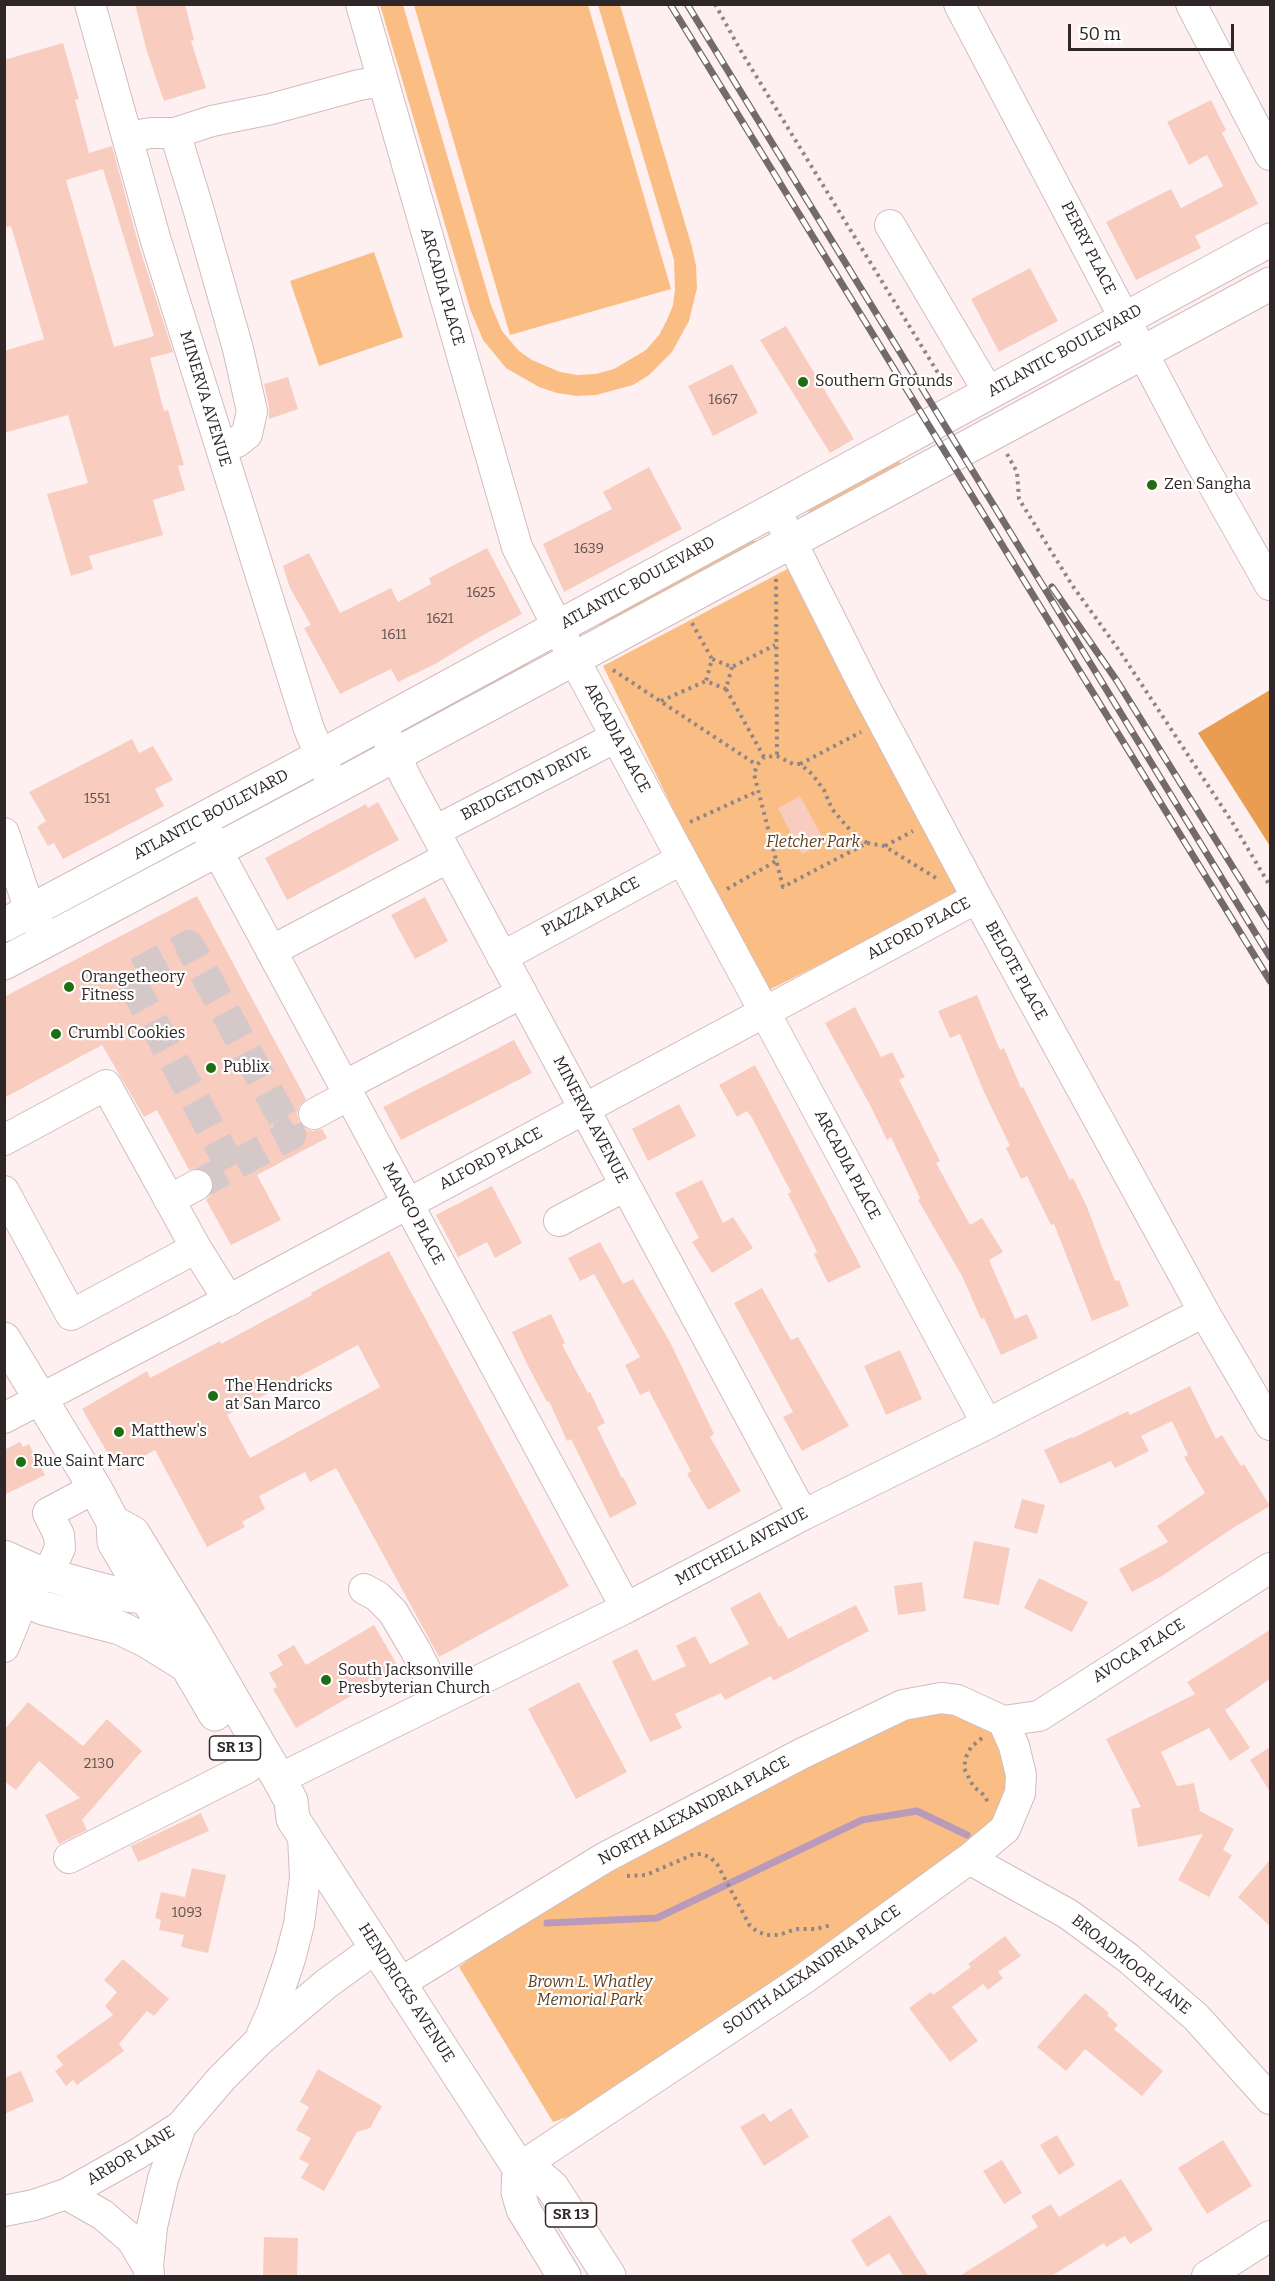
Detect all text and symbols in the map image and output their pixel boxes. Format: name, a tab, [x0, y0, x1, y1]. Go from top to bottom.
scale bar	[1071, 12, 1238, 50]
text: 50 m	[1079, 23, 1121, 45]
street label: PERRY PLACE	[1056, 198, 1120, 298]
street label: ARCADIA PLACE	[416, 226, 468, 348]
street label: ATLANTIC BOULEVARD	[984, 301, 1146, 401]
street label: MINERVA AVENUE	[175, 329, 235, 469]
place label: Southern Grounds	[815, 372, 953, 392]
marker: Southern Grounds	[796, 375, 810, 389]
house number: 1667	[709, 392, 737, 408]
place label: Zen Sangha	[1164, 475, 1251, 495]
marker: Zen Sangha	[1145, 478, 1159, 492]
street label: ATLANTIC BOULEVARD	[557, 533, 719, 633]
house number: 1639	[574, 541, 604, 557]
house number: 1625	[467, 585, 495, 601]
house number: 1621	[426, 611, 454, 627]
house number: 1611	[381, 627, 407, 643]
street label: ARCADIA PLACE	[580, 680, 654, 796]
street label: BRIDGETON DRIVE	[458, 743, 594, 825]
street label: ATLANTIC BOULEVARD	[130, 766, 292, 864]
house number: 1551	[84, 791, 110, 807]
park label: Fletcher Park	[766, 833, 860, 853]
street label: PIAZZA PLACE	[539, 873, 643, 941]
street label: ALFORD PLACE	[864, 894, 974, 964]
street label: BELOTE PLACE	[981, 918, 1051, 1024]
place label: Orangetheory Fitness	[81, 968, 185, 1006]
marker: Orangetheory Fitness	[62, 980, 76, 994]
place label: Crumbl Cookies	[68, 1024, 185, 1044]
marker: Crumbl Cookies	[49, 1027, 63, 1041]
street label: MINERVA AVENUE	[548, 1053, 632, 1187]
place label: Publix	[223, 1058, 269, 1078]
marker: Publix	[204, 1061, 218, 1075]
street label: ARCADIA PLACE	[810, 1107, 884, 1223]
street label: ALFORD PLACE	[436, 1124, 546, 1194]
street label: MANGO PLACE	[378, 1160, 448, 1268]
place label: The Hendricks at San Marco	[225, 1377, 333, 1415]
marker: The Hendricks at San Marco	[206, 1389, 220, 1403]
place label: Matthew's	[131, 1422, 207, 1442]
marker: Matthew's	[112, 1425, 126, 1439]
place label: Rue Saint Marc	[33, 1452, 145, 1472]
marker: Rue Saint Marc	[14, 1455, 28, 1469]
street label: MITCHELL AVENUE	[673, 1504, 811, 1590]
street label: AVOCA PLACE	[1089, 1615, 1189, 1687]
place label: South Jacksonville Presbyterian Church	[338, 1661, 490, 1699]
marker: South Jacksonville Presbyterian Church	[319, 1673, 333, 1687]
road number: SR 13	[210, 1736, 260, 1760]
street label: NORTH ALEXANDRIA PLACE	[595, 1752, 793, 1870]
house number: 2130	[84, 1756, 114, 1772]
street label: SOUTH ALEXANDRIA PLACE	[720, 1901, 904, 2039]
house number: 1093	[172, 1905, 202, 1921]
street label: BROADMOOR LANE	[1067, 1911, 1195, 2019]
street label: HENDRICKS AVENUE	[354, 1920, 458, 2066]
park label: Brown L. Whatley Memorial Park	[528, 1973, 652, 2011]
street label: ARBOR LANE	[84, 2122, 178, 2190]
road number: SR 13	[546, 2203, 596, 2227]

